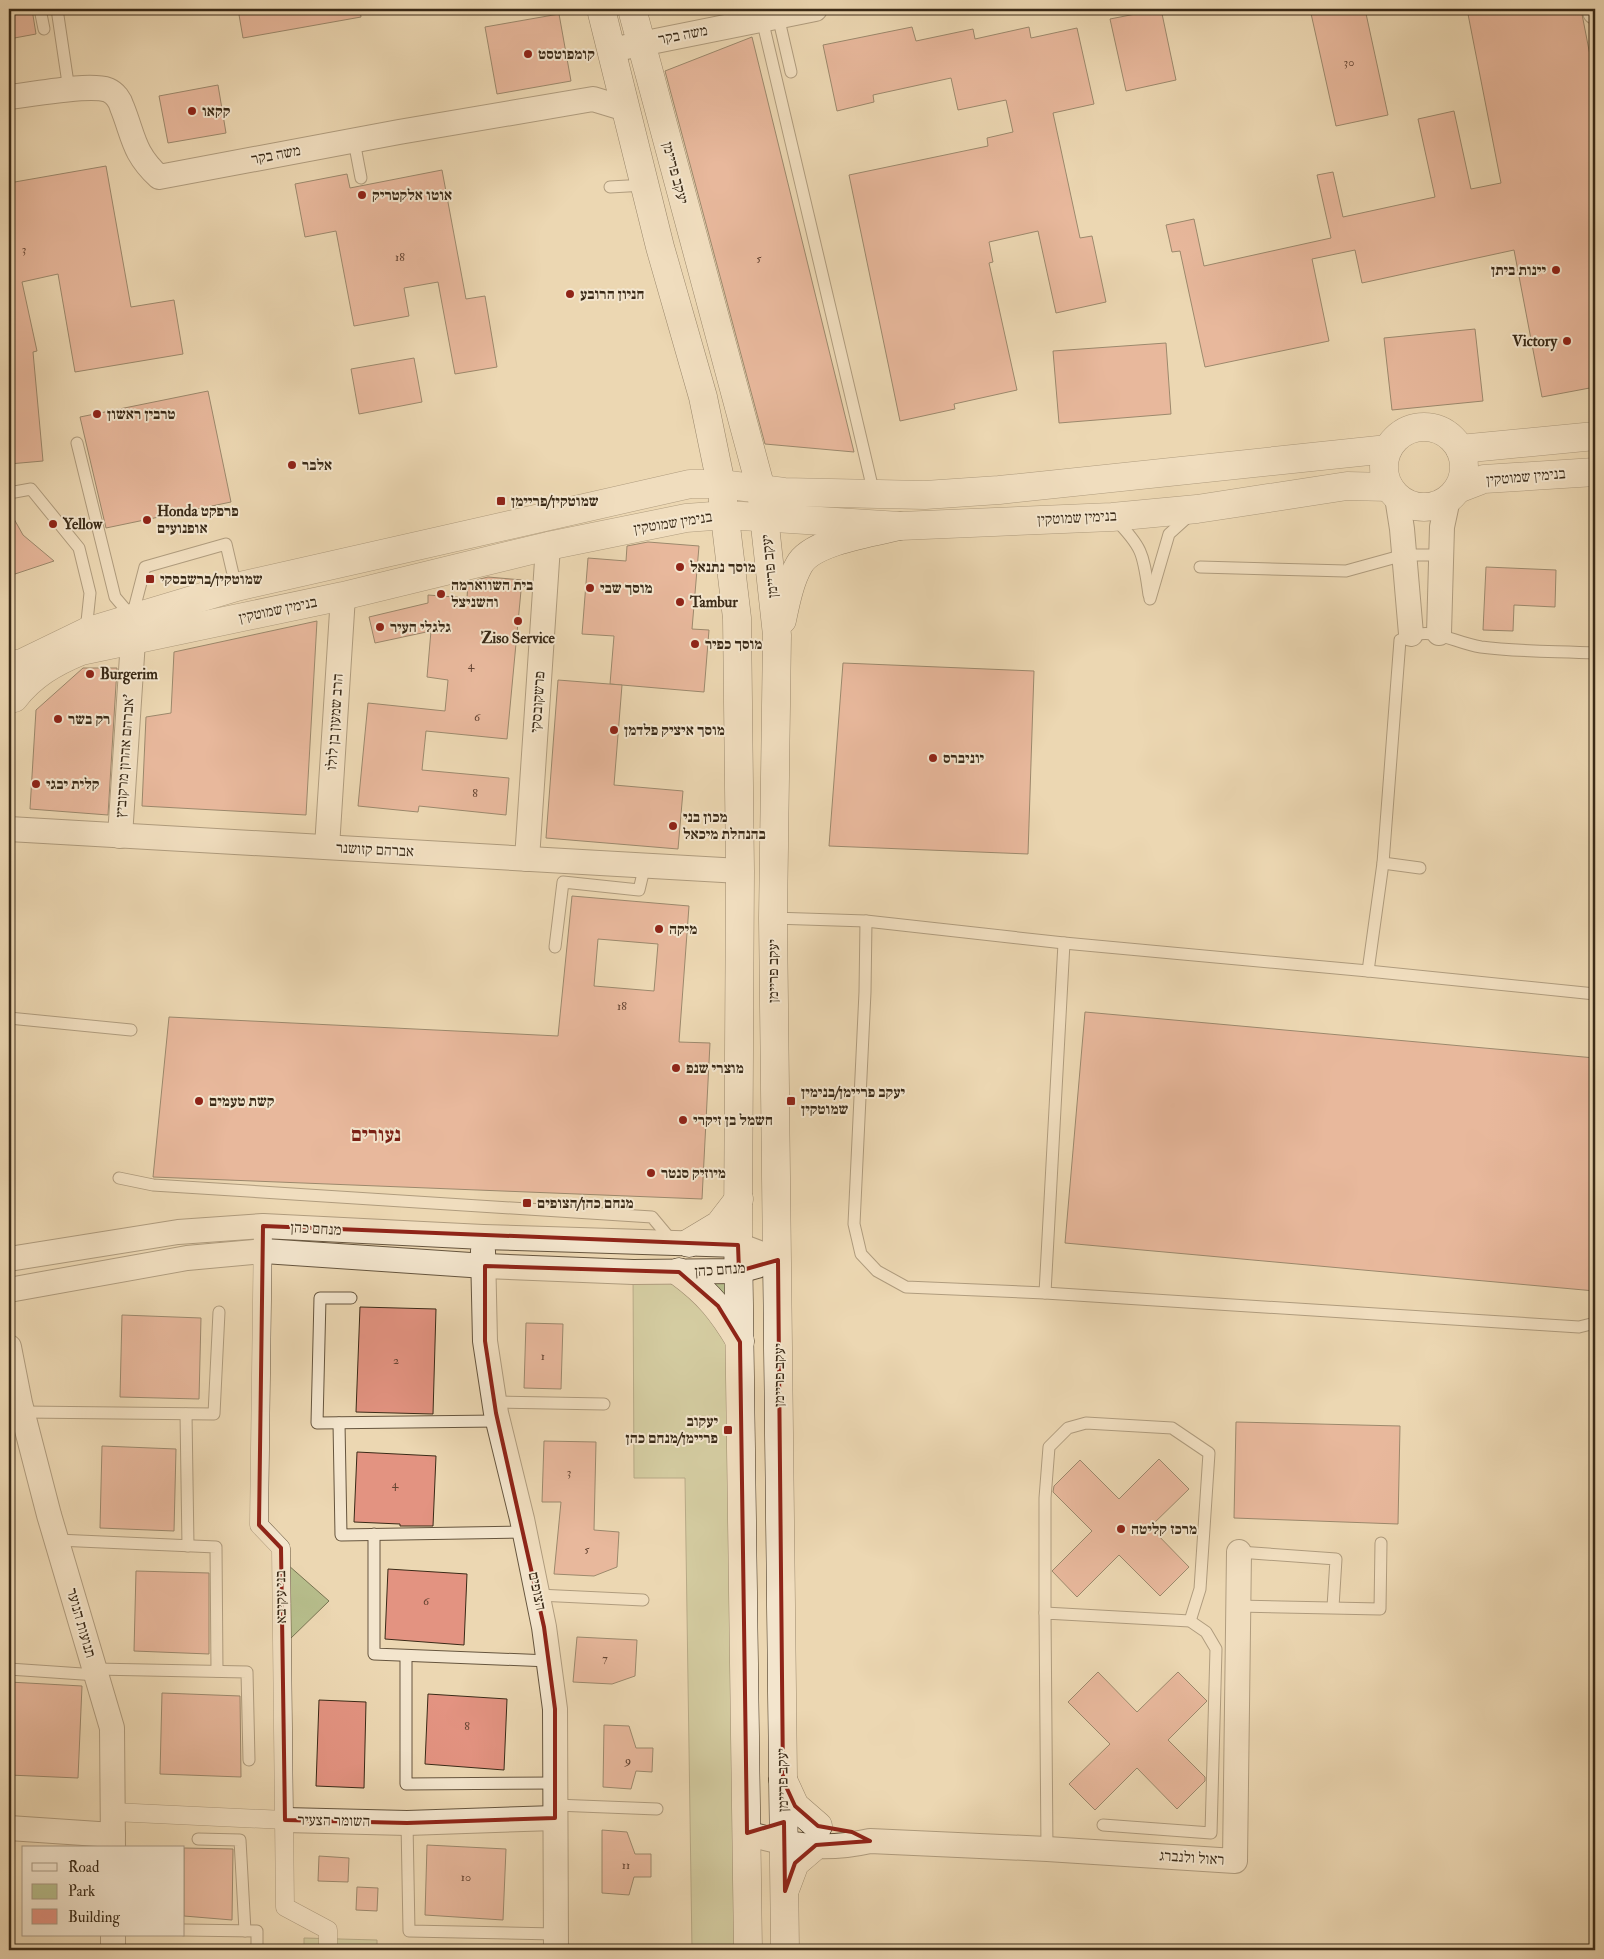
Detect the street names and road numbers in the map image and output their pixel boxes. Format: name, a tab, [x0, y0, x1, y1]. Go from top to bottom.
street label: משה בקר	[657, 21, 709, 49]
street label: יעקב פריימן	[658, 140, 692, 206]
street label: משה בקר	[250, 141, 302, 169]
street label: בנימין שמוטקין	[1486, 464, 1566, 490]
street label: בנימין שמוטקין	[1037, 506, 1117, 530]
street label: בנימין שמוטקין	[632, 507, 714, 539]
street label: יעקב פריימן	[757, 533, 783, 599]
street label: בנימין שמוטקין	[237, 592, 319, 628]
street label: פרשקובסקי	[526, 670, 550, 734]
street label: הרב שמעון בן לולו	[322, 673, 348, 771]
street label: אברהם אהרון מרקוביץ'	[111, 693, 139, 818]
street label: אברהם קזושנר	[336, 838, 414, 862]
street label: יעקב פריימן	[764, 939, 783, 1003]
street label: מנחם כהן	[290, 1218, 342, 1240]
street label: מנחם כהן	[694, 1259, 746, 1281]
street label: יעקב פריימן	[770, 1343, 789, 1407]
street label: בני עקיבא	[271, 1570, 291, 1624]
street label: הצופים	[524, 1570, 550, 1612]
street label: תנועות הנוער	[62, 1586, 100, 1660]
street label: יעקב פריימן	[773, 1748, 793, 1812]
street label: השומר הצעיר	[298, 1811, 370, 1831]
street label: ראול ולנברג	[1159, 1846, 1225, 1870]

